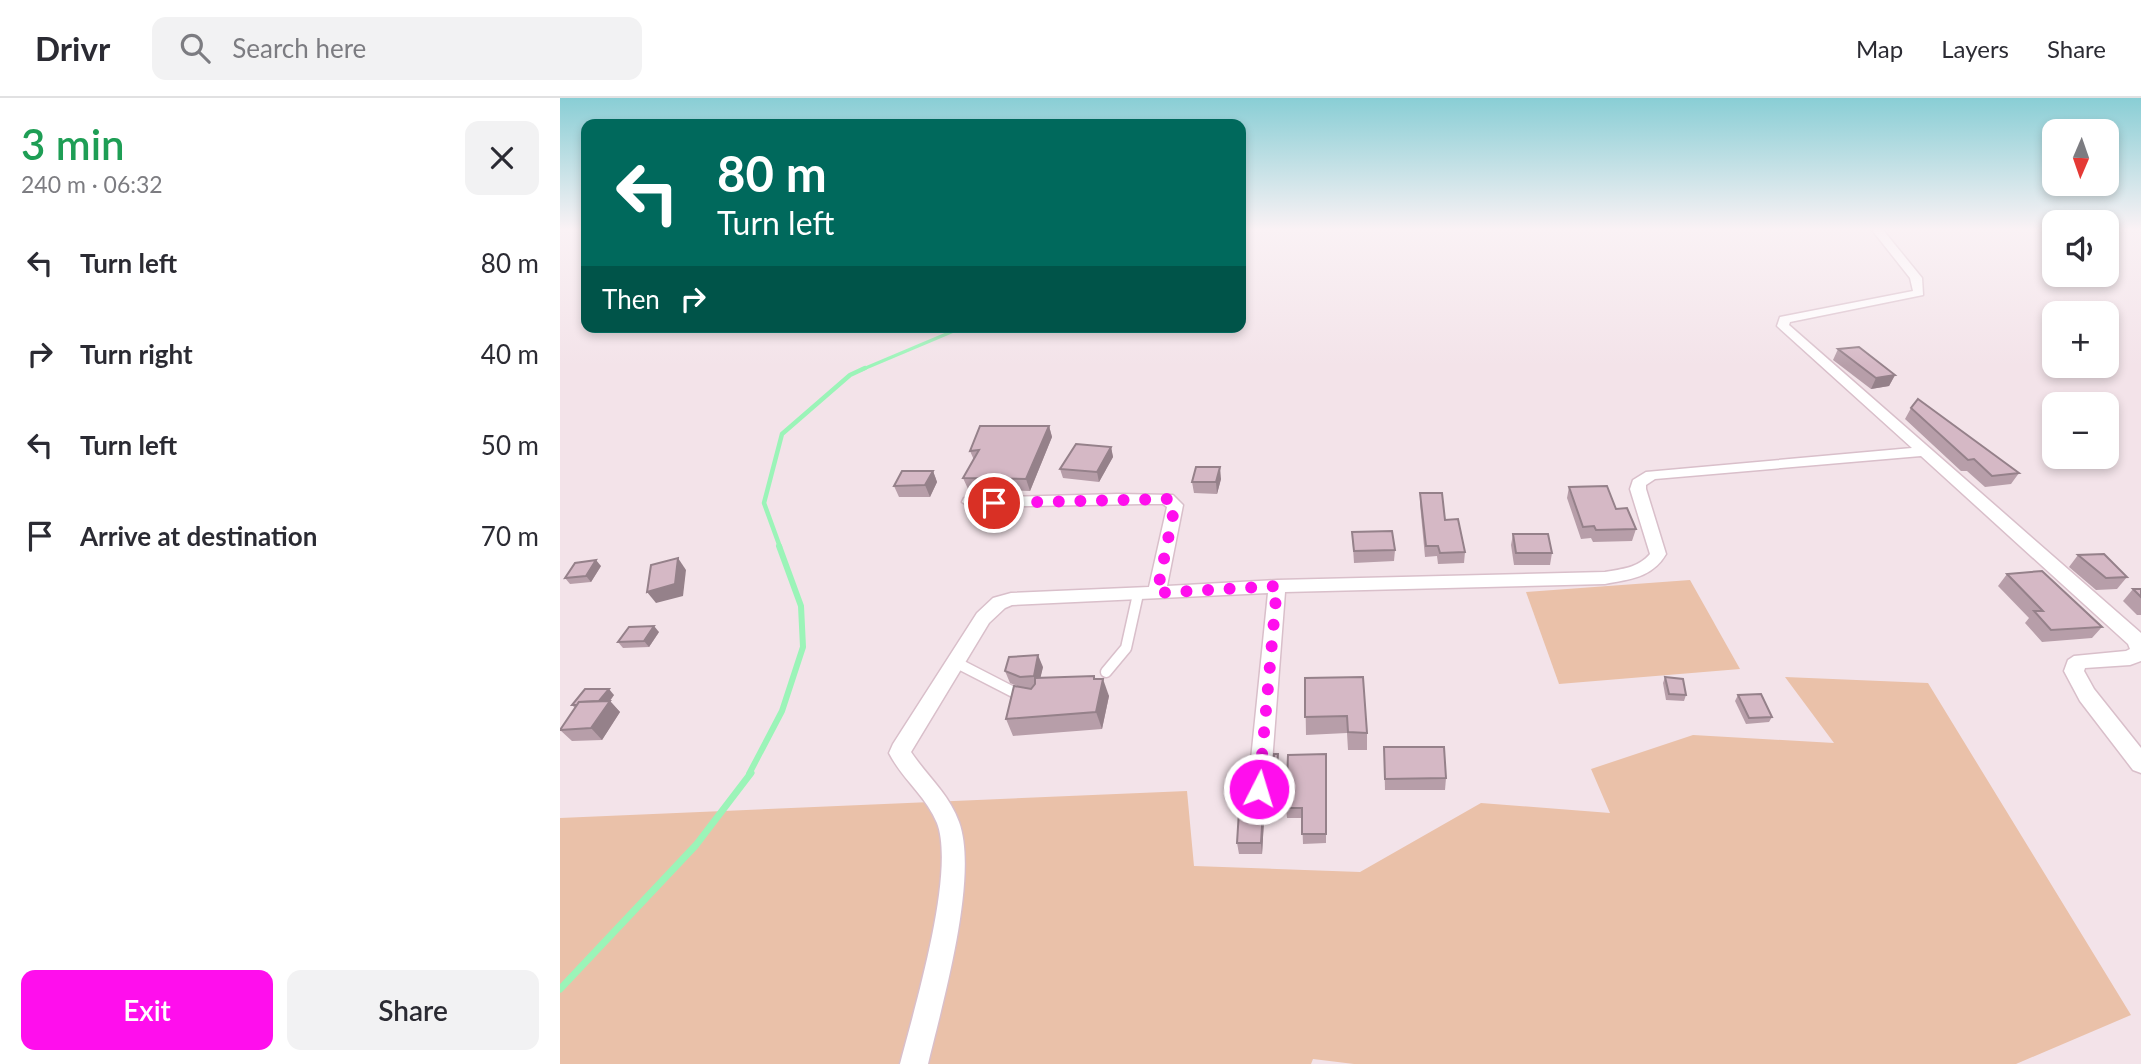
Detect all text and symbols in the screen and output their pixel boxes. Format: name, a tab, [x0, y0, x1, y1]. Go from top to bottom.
search box	[152, 17, 642, 80]
text: Drivr	[35, 28, 110, 68]
icon: search	[176, 29, 214, 67]
text: Search here	[232, 32, 366, 64]
text: Map	[1856, 34, 1903, 63]
text: Layers	[1941, 34, 2009, 63]
text: Share	[2047, 34, 2106, 63]
text: 3 min	[21, 119, 125, 169]
north arrow	[2042, 119, 2119, 196]
map controls	[2042, 119, 2119, 469]
button: close	[465, 121, 539, 195]
text: 80 m	[717, 144, 827, 202]
icon: left	[602, 147, 693, 238]
text: 240 m · 06:32	[21, 170, 163, 198]
text: Turn left	[717, 203, 834, 242]
button: sound	[2042, 210, 2119, 287]
icon: left	[21, 244, 59, 282]
text: Turn left	[80, 247, 177, 279]
text: 80 m	[481, 247, 539, 279]
icon: right	[674, 280, 712, 318]
text: Then	[602, 283, 660, 315]
button: +	[2042, 301, 2119, 378]
icon: right	[21, 335, 59, 373]
text: Turn right	[80, 338, 193, 370]
text: 40 m	[481, 338, 539, 370]
button: −	[2042, 392, 2119, 469]
icon: left	[21, 426, 59, 464]
text: Turn left	[80, 429, 177, 461]
text: 50 m	[481, 429, 539, 461]
pin	[964, 473, 1024, 533]
icon: arrive	[975, 484, 1013, 522]
icon: arrive	[21, 517, 59, 555]
text: Arrive at destination	[80, 520, 317, 552]
text: 70 m	[481, 520, 539, 552]
position arrow	[1222, 752, 1296, 826]
button: Exit	[21, 970, 273, 1050]
button: Share	[287, 970, 539, 1050]

